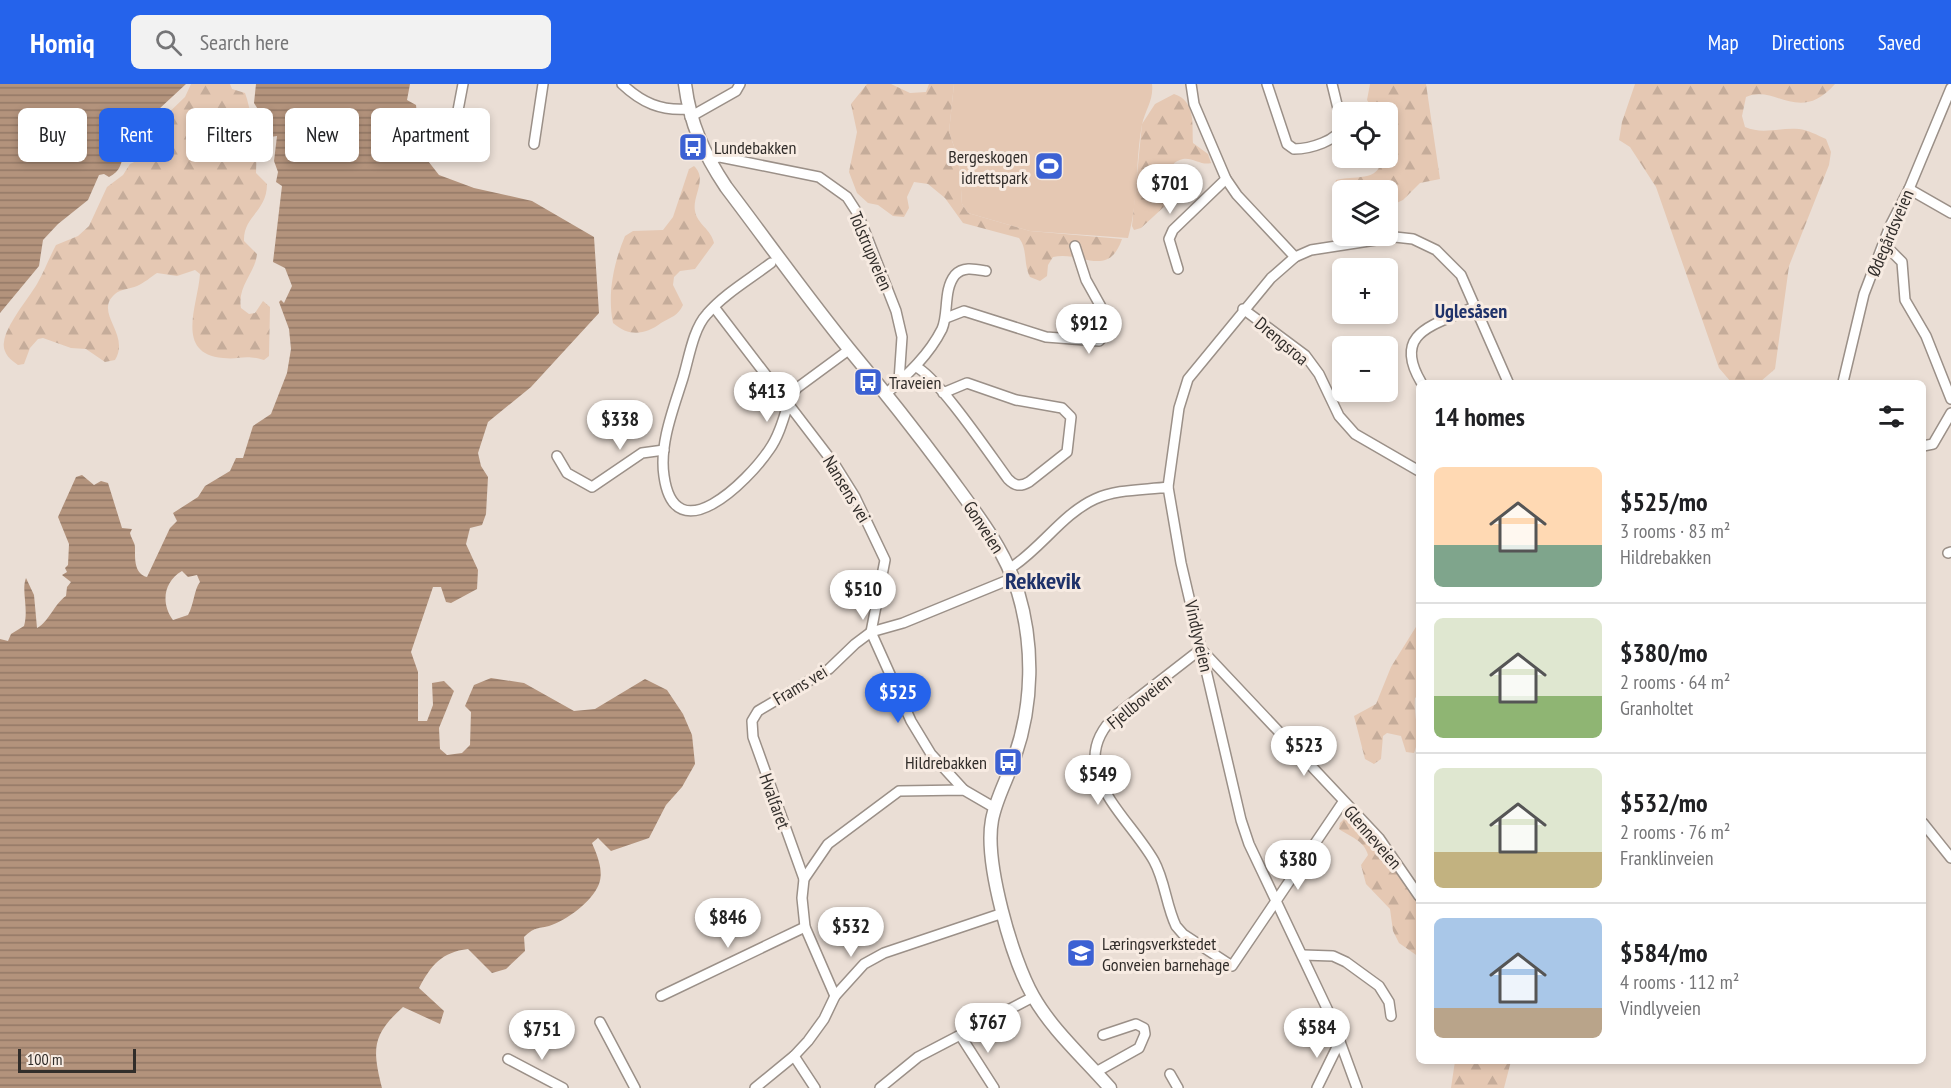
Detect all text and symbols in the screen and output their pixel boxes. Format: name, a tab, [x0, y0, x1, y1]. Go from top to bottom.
search box	[131, 15, 551, 69]
text: Homiq	[30, 24, 95, 61]
icon: search	[152, 26, 185, 59]
text: Search here	[200, 28, 289, 56]
text: Map	[1708, 29, 1739, 56]
text: Directions	[1772, 29, 1845, 56]
text: Saved	[1878, 29, 1921, 56]
map controls	[1332, 102, 1398, 402]
button: locate	[1332, 102, 1398, 168]
chip: Buy	[18, 108, 87, 162]
chip: Rent	[99, 108, 174, 162]
chip: Filters	[186, 108, 273, 162]
chip: New	[285, 108, 359, 162]
chip: Apartment	[371, 108, 490, 162]
bus stop icon: Lundebakken	[677, 131, 709, 163]
place label: Lundebakken	[714, 136, 796, 159]
place label: Bergeskogen idrettspark	[948, 145, 1028, 189]
sports icon: Bergeskogen idrettspark	[1033, 150, 1065, 182]
pin: $701	[1134, 164, 1206, 215]
text: $701	[1151, 170, 1189, 196]
button: layers	[1332, 180, 1398, 246]
street label: Ødegårdsveien	[1861, 186, 1919, 280]
street label: Tolstrupveien	[844, 208, 898, 294]
button: +	[1332, 258, 1398, 324]
district label: Uglesåsen	[1435, 298, 1507, 324]
pin: $912	[1053, 304, 1125, 355]
text: $912	[1070, 310, 1108, 336]
street label: Drengsroa	[1250, 312, 1314, 370]
button: −	[1332, 336, 1398, 402]
bus stop icon: Traveien	[852, 366, 884, 398]
place label: Traveien	[889, 371, 941, 394]
pin: $413	[731, 372, 803, 423]
text: $413	[748, 378, 786, 404]
pin: $338	[584, 400, 656, 451]
text: 14 homes	[1434, 400, 1525, 433]
icon: filters	[1875, 400, 1908, 433]
text: $338	[601, 406, 639, 432]
street label: Nansens vei	[818, 451, 876, 527]
text: $525/mo	[1620, 485, 1708, 518]
icon: home	[1482, 491, 1554, 563]
street label: Gonveien	[959, 496, 1009, 558]
text: 3 rooms · 83 m²	[1620, 518, 1730, 544]
text: Hildrebakken	[1620, 544, 1711, 570]
district label: Rekkevik	[1005, 565, 1081, 596]
pin: $510	[827, 570, 899, 621]
text: $510	[844, 576, 882, 602]
street label: Vindlyveien	[1179, 597, 1218, 674]
text: $380/mo	[1620, 636, 1708, 669]
icon: home	[1482, 642, 1554, 714]
street label: Frams vei	[769, 660, 831, 710]
street label: Fjellboveien	[1102, 668, 1176, 734]
text: 2 rooms · 64 m²	[1620, 669, 1730, 695]
pin: $525	[862, 673, 934, 724]
text: $525	[879, 679, 917, 705]
text: Granholtet	[1620, 695, 1693, 721]
pin: $523	[1268, 726, 1340, 777]
text: $523	[1285, 732, 1323, 758]
bus stop icon: Hildrebakken	[992, 746, 1024, 778]
place label: Hildrebakken	[905, 751, 987, 774]
pin: $549	[1062, 755, 1134, 806]
text: $549	[1079, 761, 1117, 787]
street label: Hvalfaret	[754, 770, 796, 832]
text: $532/mo	[1620, 786, 1708, 819]
icon: home	[1482, 792, 1554, 864]
street label: Glenneveien	[1339, 800, 1407, 874]
text: 2 rooms · 76 m²	[1620, 819, 1730, 845]
pin: $380	[1262, 840, 1334, 891]
text: Franklinveien	[1620, 845, 1713, 871]
text: $380	[1279, 846, 1317, 872]
pin: $846	[692, 898, 764, 949]
text: $846	[709, 904, 747, 930]
pin: $532	[815, 907, 887, 958]
text: $532	[832, 913, 870, 939]
place label: Læringsverkstedet Gonveien barnehage	[1102, 932, 1230, 976]
text: $584/mo	[1620, 936, 1708, 969]
school or university icon: Læringsverkstedet Gonveien barnehage	[1065, 937, 1097, 969]
icon: home	[1482, 942, 1554, 1014]
text: 4 rooms · 112 m²	[1620, 969, 1739, 995]
text: Vindlyveien	[1620, 995, 1701, 1021]
pin: $767	[952, 1003, 1024, 1054]
pin: $584	[1281, 1008, 1353, 1059]
text: $767	[969, 1009, 1007, 1035]
pin: $751	[506, 1010, 578, 1061]
text: $584	[1298, 1014, 1336, 1040]
text: $751	[523, 1016, 561, 1042]
scale bar	[18, 1046, 136, 1074]
text: 100 m	[27, 1049, 62, 1069]

